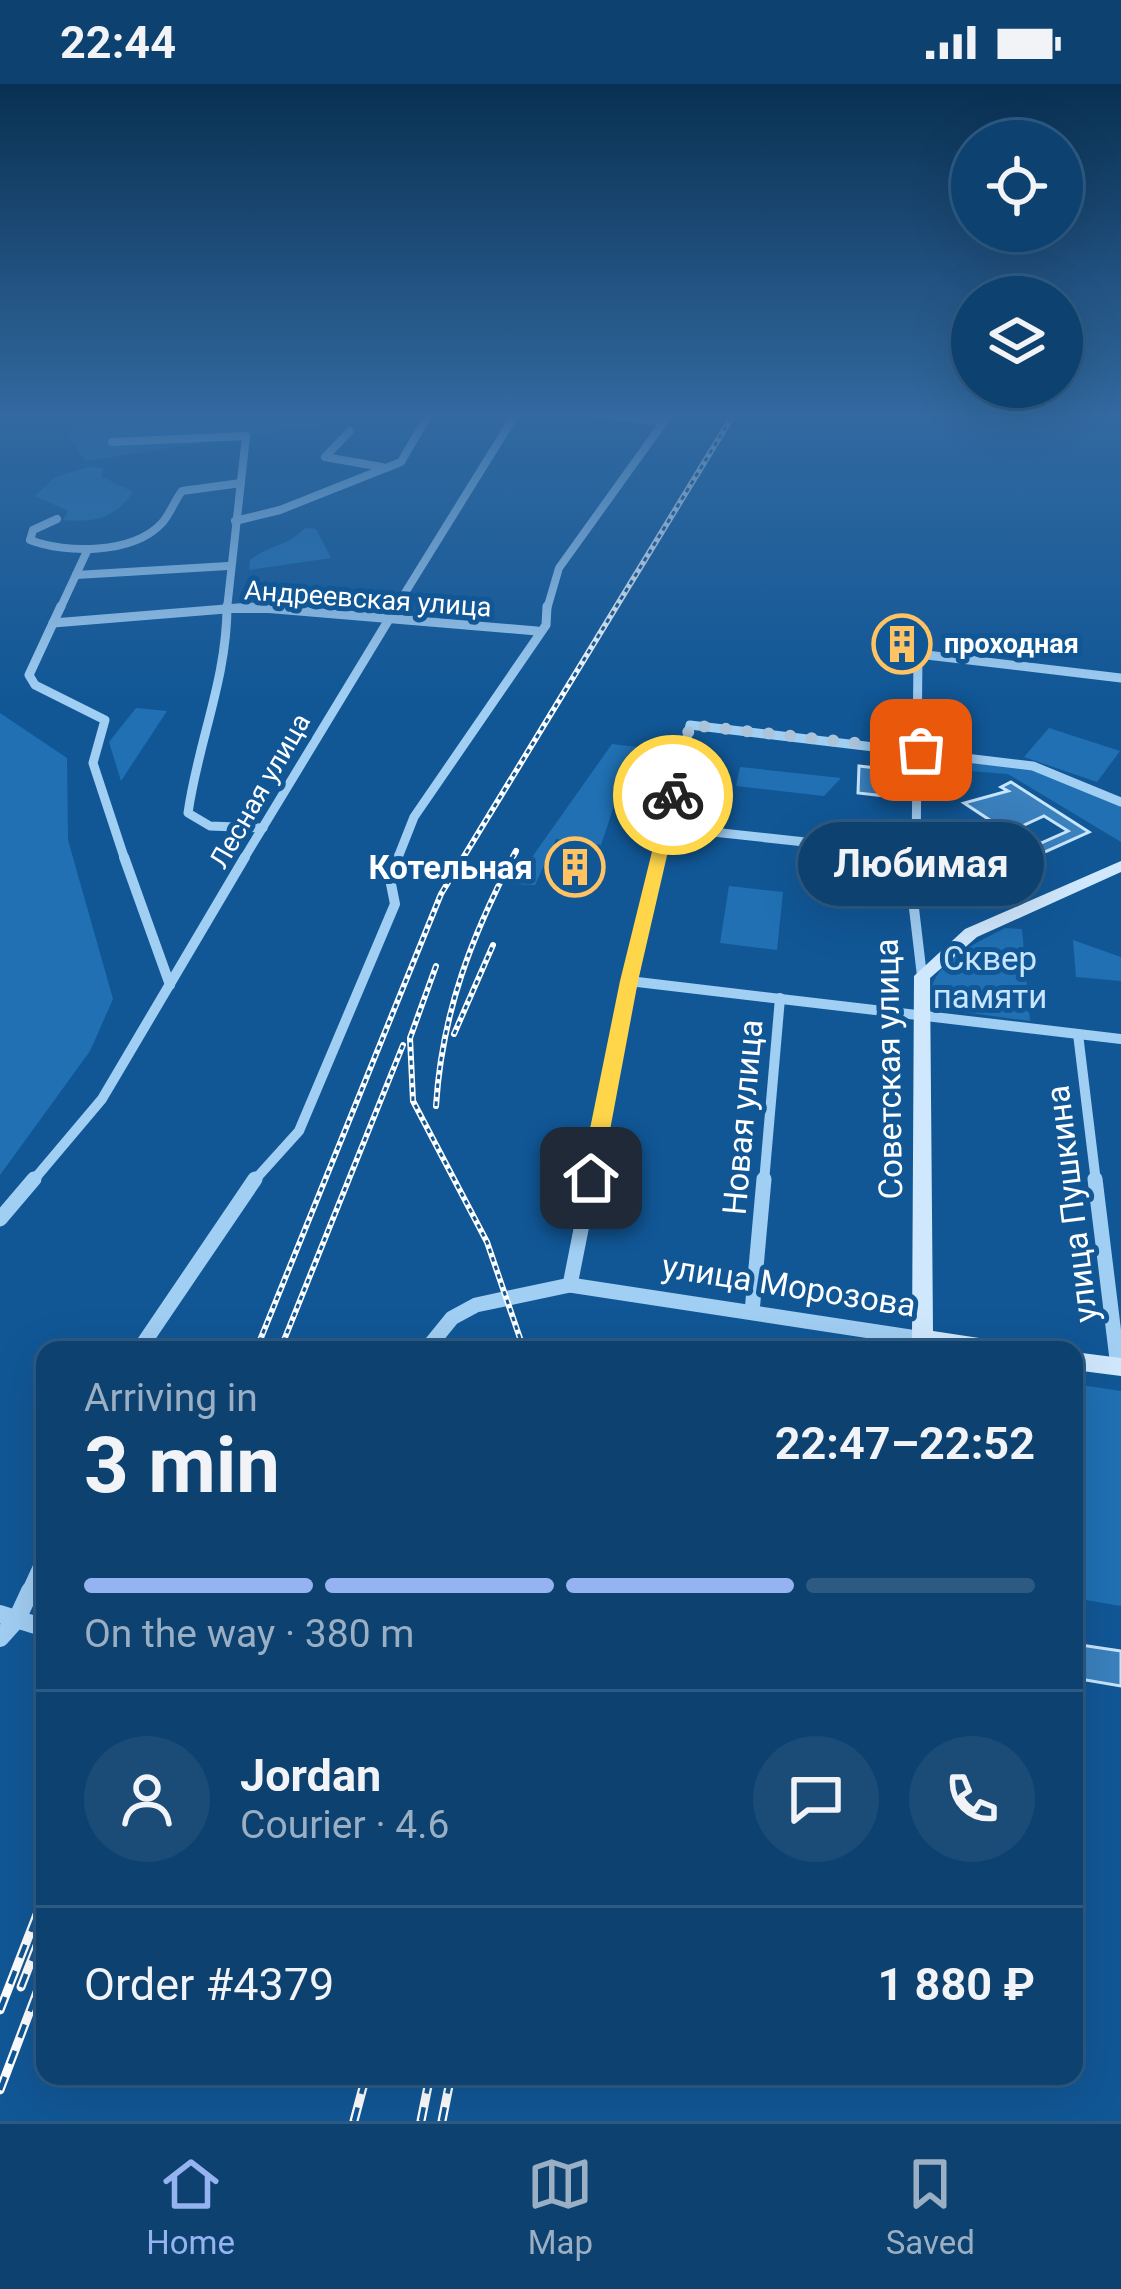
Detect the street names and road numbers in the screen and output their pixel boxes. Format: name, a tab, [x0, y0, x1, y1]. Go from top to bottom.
street label: Андреевская улица	[243, 574, 493, 624]
street label: Лесная улица	[203, 708, 317, 874]
street label: Советская улица	[867, 938, 910, 1200]
street label: Новая улица	[715, 1018, 770, 1216]
street label: улица Пушкина	[1038, 1083, 1105, 1325]
street label: улица Морозова	[659, 1246, 918, 1325]

